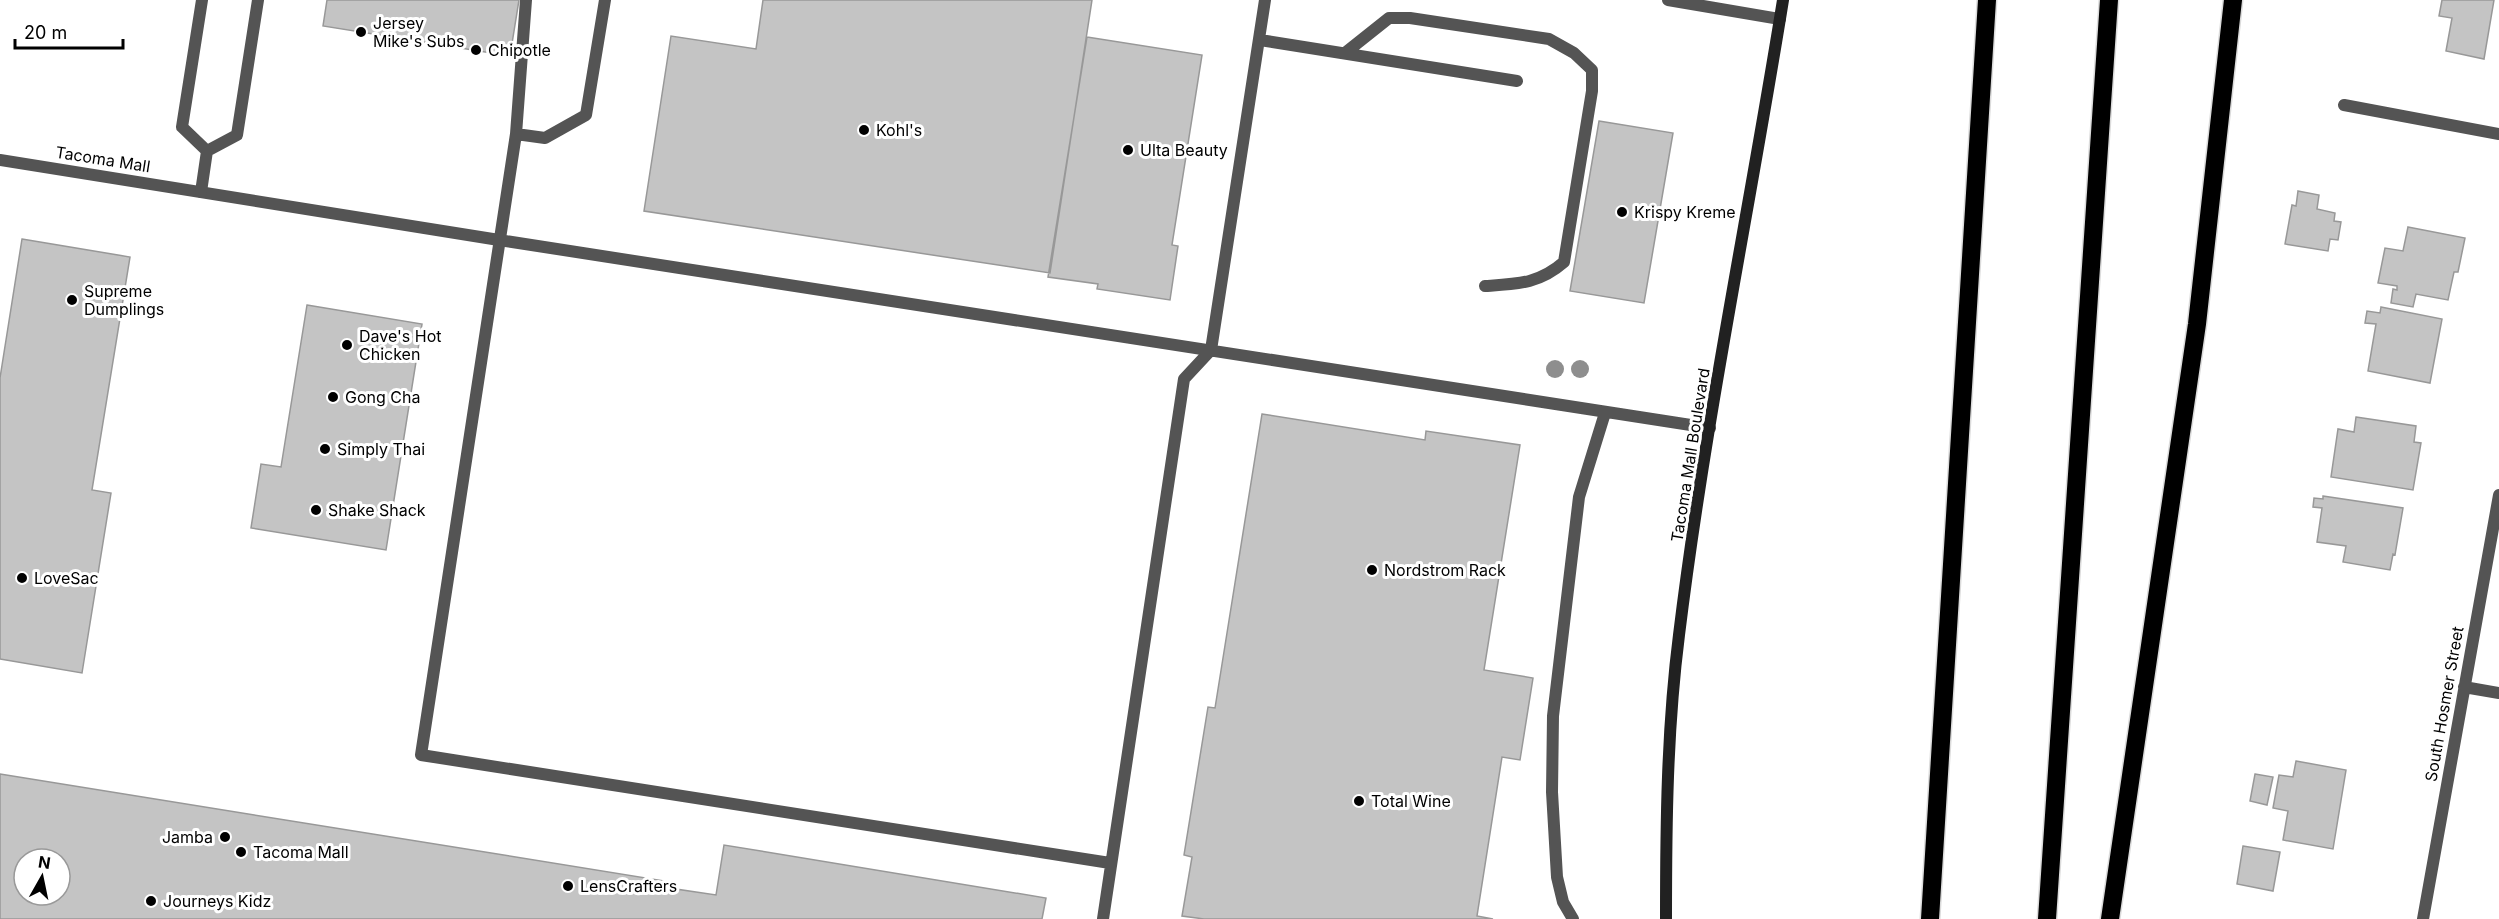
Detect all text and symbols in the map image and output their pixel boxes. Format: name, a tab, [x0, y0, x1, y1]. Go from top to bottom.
scale bar	[15, 12, 123, 50]
place label: Jersey Mike's Subs	[373, 13, 465, 51]
text: 20 m	[24, 22, 67, 43]
marker: Jersey Mike's Subs	[354, 25, 368, 39]
place label: Chipotle	[488, 40, 551, 60]
marker: Chipotle	[469, 43, 483, 57]
place label: Kohl's	[876, 120, 922, 140]
marker: Kohl's	[857, 123, 871, 137]
place label: Ulta Beauty	[1140, 140, 1228, 160]
street label: Tacoma Mall	[54, 142, 152, 176]
marker: Ulta Beauty	[1121, 143, 1135, 157]
place label: Krispy Kreme	[1634, 202, 1736, 222]
marker: Krispy Kreme	[1615, 205, 1629, 219]
place label: Supreme Dumplings	[84, 281, 164, 319]
marker: Supreme Dumplings	[65, 293, 79, 307]
place label: Dave's Hot Chicken	[359, 326, 442, 364]
marker: Dave's Hot Chicken	[340, 338, 354, 352]
street label: Tacoma Mall Boulevard	[1666, 367, 1714, 543]
place label: Gong Cha	[345, 387, 420, 407]
marker: Gong Cha	[326, 390, 340, 404]
place label: Simply Thai	[337, 439, 425, 459]
marker: Simply Thai	[318, 442, 332, 456]
place label: Shake Shack	[328, 500, 426, 520]
marker: Shake Shack	[309, 503, 323, 517]
place label: Nordstrom Rack	[1384, 560, 1506, 580]
marker: Nordstrom Rack	[1365, 563, 1379, 577]
place label: LoveSac	[34, 568, 99, 588]
marker: LoveSac	[15, 571, 29, 585]
street label: South Hosmer Street	[2420, 625, 2468, 783]
place label: Total Wine	[1371, 791, 1451, 811]
marker: Total Wine	[1352, 794, 1366, 808]
place label: Jamba	[162, 827, 213, 847]
marker: Jamba	[218, 830, 232, 844]
place label: Tacoma Mall	[253, 842, 349, 862]
marker: Tacoma Mall	[234, 845, 248, 859]
north arrow	[12, 847, 72, 907]
text: N	[37, 851, 52, 873]
place label: LensCrafters	[580, 876, 677, 896]
marker: LensCrafters	[561, 879, 575, 893]
place label: Journeys Kidz	[163, 891, 271, 911]
marker: Journeys Kidz	[144, 894, 158, 908]

